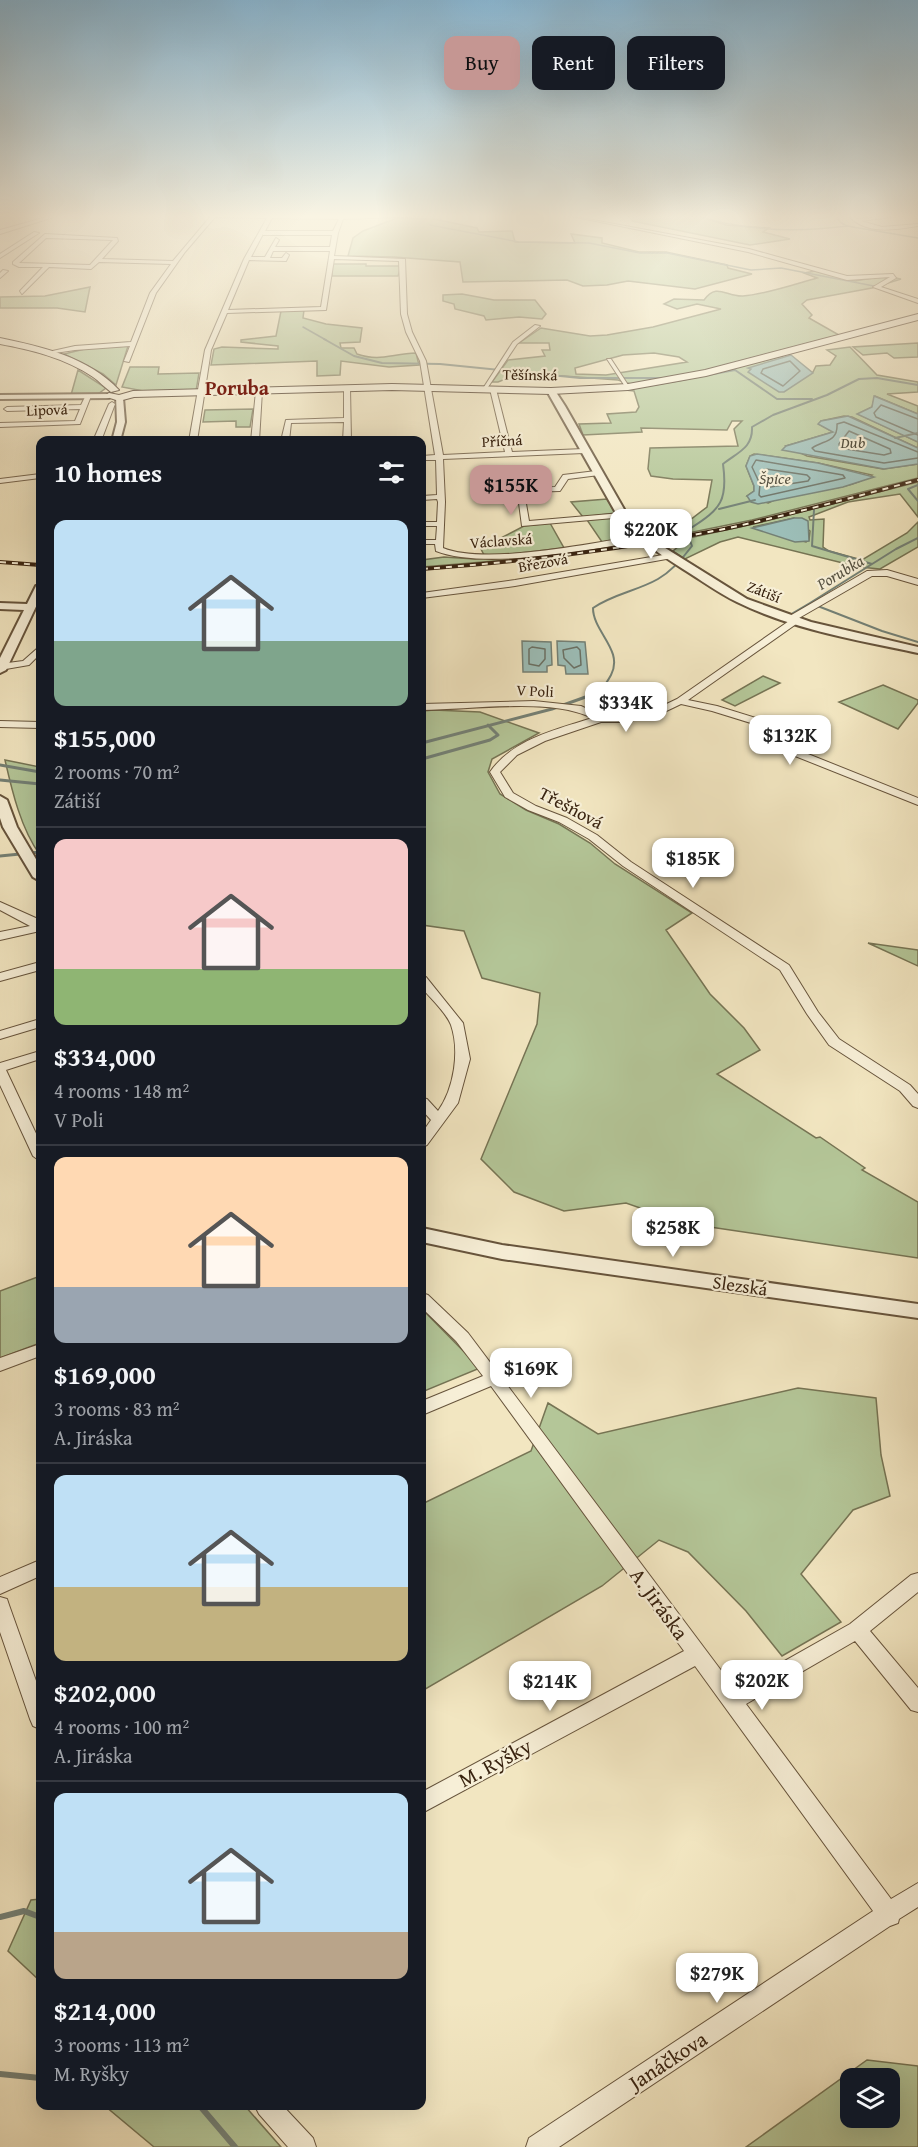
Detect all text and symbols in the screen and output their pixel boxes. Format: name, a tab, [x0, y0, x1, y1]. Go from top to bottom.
chip: Buy	[444, 36, 520, 90]
chip: Rent	[532, 36, 615, 90]
chip: Filters	[627, 36, 725, 90]
street label: Těšínská	[502, 364, 558, 385]
district label: Poruba	[205, 373, 270, 402]
street label: Lipová	[26, 398, 68, 421]
street label: Příčná	[481, 429, 523, 452]
water label: Dub	[840, 430, 866, 454]
text: 10 homes	[54, 453, 162, 492]
icon: filters	[375, 456, 408, 489]
pin: $155K	[469, 465, 553, 516]
water label: Špice	[759, 466, 791, 490]
text: $155K	[484, 470, 538, 499]
pin: $220K	[609, 509, 693, 560]
text: $220K	[624, 514, 678, 543]
street label: Václavská	[469, 528, 533, 553]
street label: Březová	[516, 548, 569, 577]
water label: Porubka	[811, 548, 869, 596]
icon: home	[177, 559, 285, 667]
street label: Zátiší	[744, 575, 785, 608]
street label: V Poli	[516, 679, 554, 702]
pin: $334K	[584, 682, 668, 733]
text: $334K	[599, 687, 653, 716]
pin: $132K	[748, 715, 832, 766]
text: $155,000	[54, 718, 156, 757]
text: $132K	[763, 720, 817, 749]
text: 2 rooms · 70 m²	[54, 757, 180, 786]
street label: Třešňová	[534, 779, 609, 836]
text: Zátiší	[54, 786, 100, 815]
pin: $185K	[651, 838, 735, 889]
text: $185K	[666, 843, 720, 872]
icon: home	[177, 878, 285, 986]
text: $334,000	[54, 1037, 156, 1076]
text: 4 rooms · 148 m²	[54, 1076, 189, 1105]
text: V Poli	[54, 1105, 104, 1134]
icon: home	[177, 1196, 285, 1304]
pin: $258K	[631, 1207, 715, 1258]
text: $258K	[646, 1212, 700, 1241]
street label: Slezská	[711, 1268, 770, 1303]
pin: $169K	[489, 1348, 573, 1399]
text: $169K	[504, 1353, 558, 1382]
text: $169,000	[54, 1355, 156, 1394]
text: 3 rooms · 83 m²	[54, 1394, 180, 1423]
text: A. Jiráska	[54, 1423, 133, 1452]
icon: home	[177, 1514, 285, 1622]
street label: A. Jiráska	[623, 1561, 696, 1646]
pin: $202K	[720, 1660, 804, 1711]
pin: $214K	[508, 1661, 592, 1712]
text: $202K	[735, 1665, 789, 1694]
text: $214K	[523, 1666, 577, 1695]
text: $202,000	[54, 1673, 156, 1712]
text: 4 rooms · 100 m²	[54, 1712, 189, 1741]
street label: M. Ryšky	[453, 1730, 537, 1795]
text: A. Jiráska	[54, 1741, 133, 1770]
icon: home	[177, 1832, 285, 1940]
pin: $279K	[675, 1953, 759, 2004]
text: $279K	[690, 1958, 744, 1987]
text: $214,000	[54, 1991, 156, 2030]
street label: Janáčkova	[620, 2024, 713, 2099]
text: 3 rooms · 113 m²	[54, 2030, 189, 2059]
text: M. Ryšky	[54, 2059, 129, 2088]
map controls	[840, 2068, 900, 2128]
button: layers	[840, 2068, 900, 2128]

